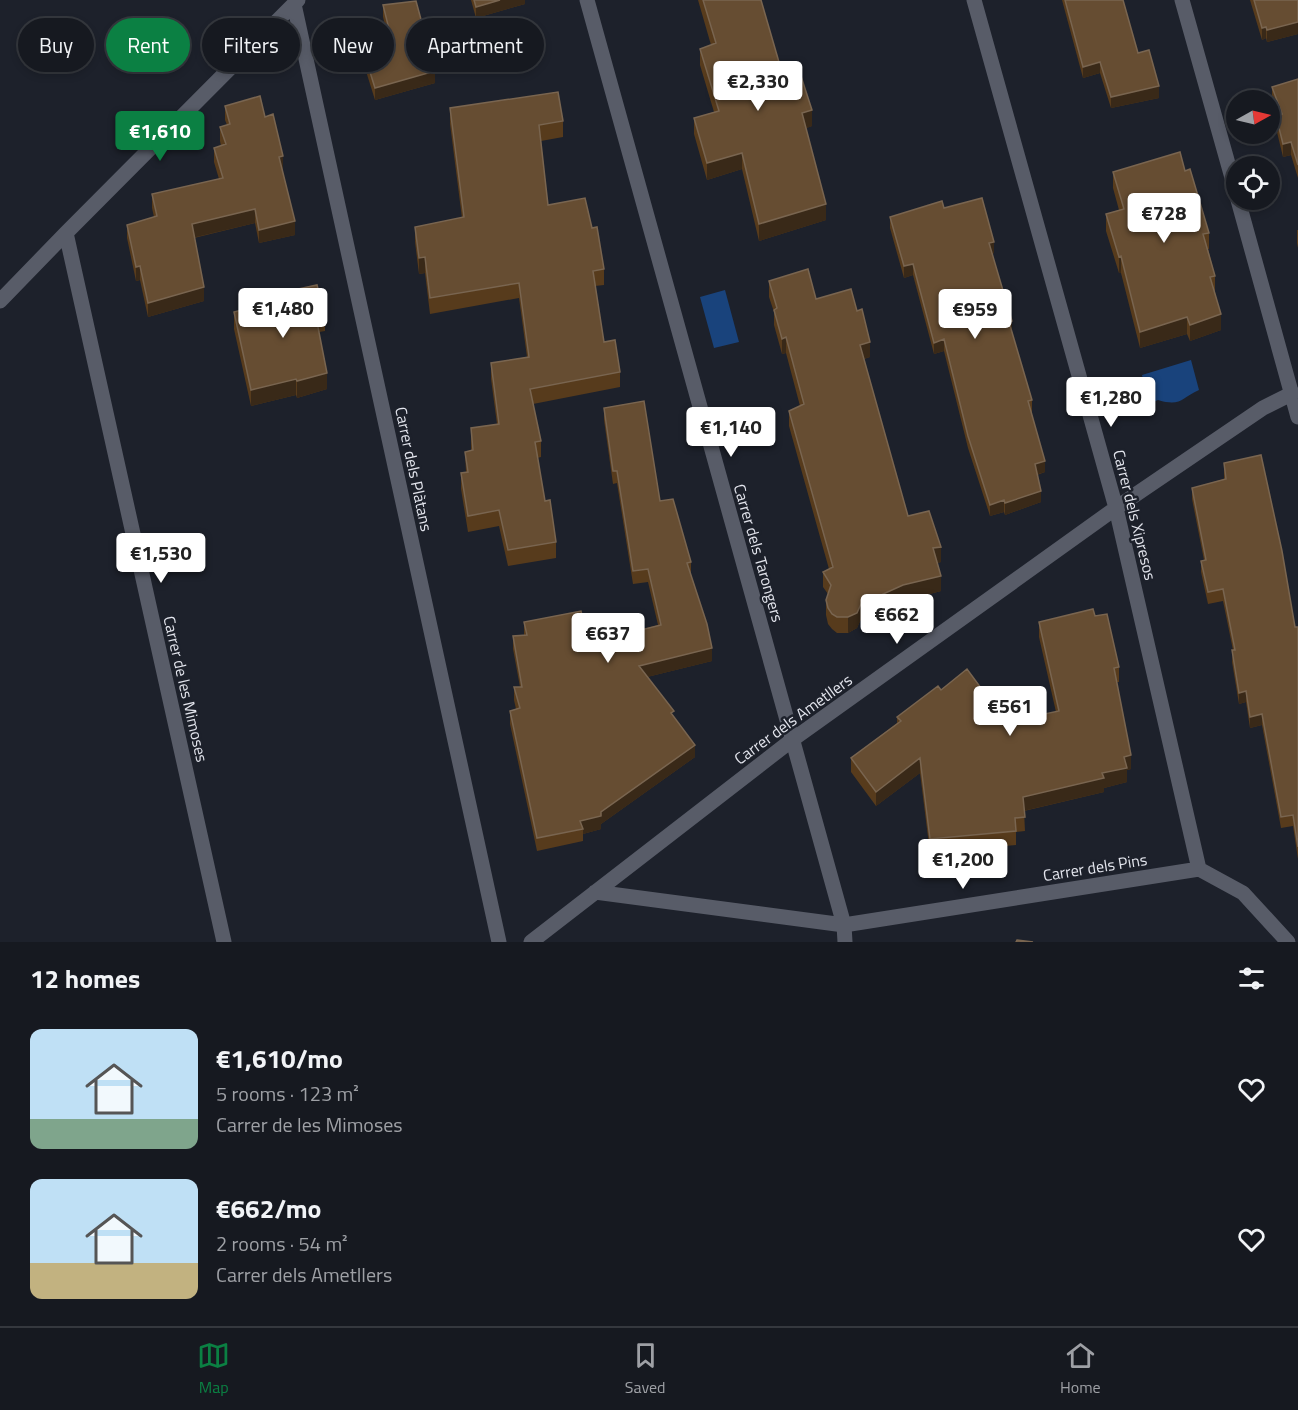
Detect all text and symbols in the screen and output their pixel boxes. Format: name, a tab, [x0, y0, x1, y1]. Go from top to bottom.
chip: Buy	[18, 18, 94, 72]
chip: Rent	[106, 18, 190, 72]
chip: Filters	[202, 18, 300, 72]
chip: New	[312, 18, 394, 72]
chip: Apartment	[406, 18, 544, 72]
pin: €2,330	[709, 61, 807, 112]
text: €2,330	[727, 65, 789, 96]
north arrow	[1226, 90, 1280, 144]
map controls	[1226, 90, 1280, 210]
pin: €1,610	[111, 111, 209, 162]
text: €1,610	[129, 115, 191, 146]
button: locate	[1226, 156, 1280, 210]
pin: €728	[1128, 193, 1200, 244]
text: €728	[1142, 197, 1186, 228]
pin: €1,480	[234, 288, 332, 339]
pin: €959	[939, 289, 1011, 340]
text: €1,480	[252, 292, 314, 323]
text: €959	[953, 293, 997, 324]
pin: €1,280	[1062, 377, 1160, 428]
text: €1,280	[1080, 381, 1142, 412]
street label: Carrer dels Plàtans	[389, 404, 439, 534]
pin: €1,140	[682, 407, 780, 458]
text: €1,140	[700, 411, 762, 442]
street label: Carrer dels Xipresos	[1107, 447, 1163, 583]
street label: Carrer dels Tarongers	[728, 481, 790, 625]
pin: €1,530	[112, 533, 210, 584]
text: €1,530	[130, 537, 192, 568]
pin: €662	[861, 594, 933, 645]
text: €662	[875, 598, 919, 629]
pin: €637	[572, 613, 644, 664]
street label: Carrer de les Mimoses	[158, 614, 214, 764]
text: €637	[586, 617, 630, 648]
street label: Carrer dels Ametllers	[729, 668, 857, 770]
pin: €561	[974, 686, 1046, 737]
text: €561	[988, 690, 1032, 721]
pin: €1,200	[914, 839, 1012, 890]
text: €1,200	[932, 843, 994, 874]
street label: Carrer dels Pins	[1041, 847, 1149, 887]
text: 12 homes	[30, 959, 140, 998]
icon: filters	[1235, 962, 1268, 995]
text: €1,610/mo	[216, 1039, 343, 1078]
icon: home	[78, 1053, 150, 1125]
icon: heart	[1235, 1073, 1268, 1106]
text: 5 rooms · 123 m²	[216, 1078, 359, 1109]
text: Carrer de les Mimoses	[216, 1109, 403, 1140]
text: €662/mo	[216, 1189, 321, 1228]
icon: home	[78, 1203, 150, 1275]
icon: heart	[1235, 1223, 1268, 1256]
text: 2 rooms · 54 m²	[216, 1228, 348, 1259]
text: Carrer dels Ametllers	[216, 1259, 392, 1290]
tab: Map	[197, 1339, 230, 1399]
tab: Saved	[625, 1339, 666, 1399]
tab: Home	[1060, 1339, 1101, 1399]

